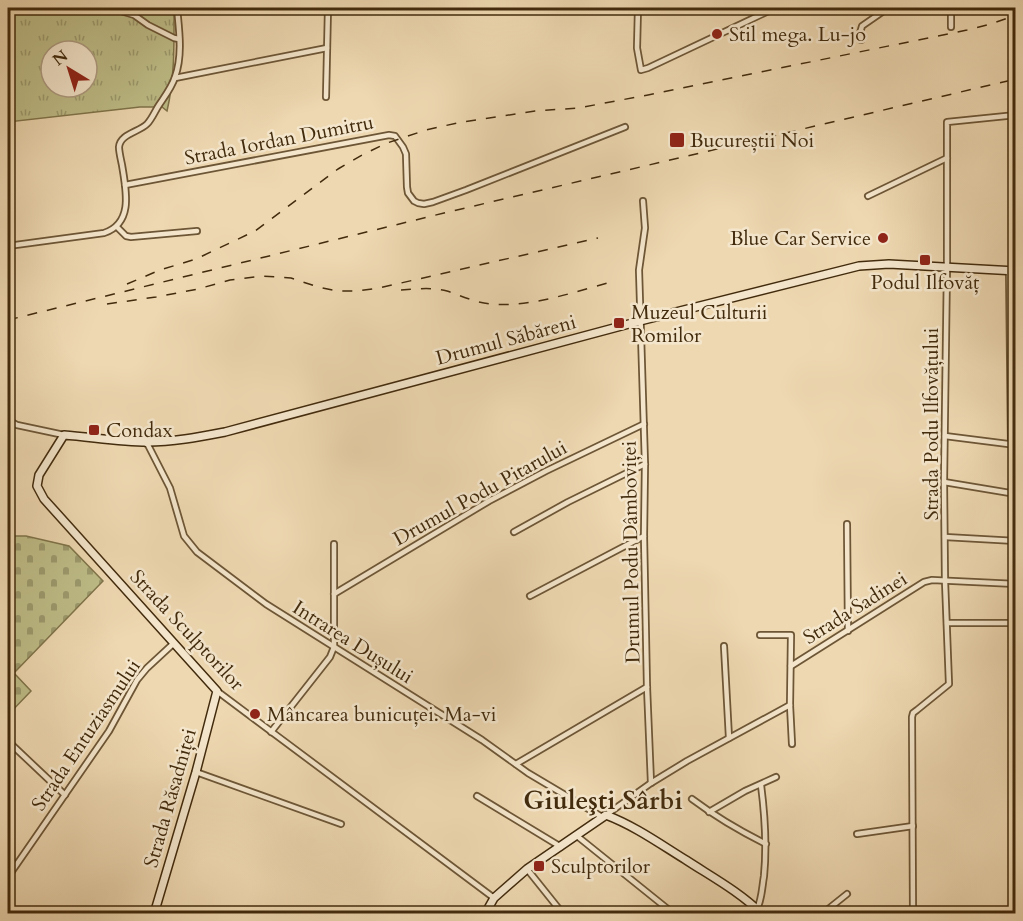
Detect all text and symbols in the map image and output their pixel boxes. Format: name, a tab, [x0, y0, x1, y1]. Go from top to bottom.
place label: Stil mega. Lu-jo	[729, 21, 866, 48]
marker: Stil mega. Lu-jo	[710, 27, 724, 41]
north arrow	[39, 39, 99, 99]
text: N	[48, 45, 73, 71]
street label: Strada Iordan Dumitru	[182, 108, 376, 172]
place label: Bucureștii Noi	[690, 127, 815, 154]
marker: Bucureștii Noi	[668, 131, 686, 149]
place label: Blue Car Service	[730, 225, 871, 252]
marker: Blue Car Service	[876, 231, 890, 245]
marker: Podul Ilfovăț	[918, 253, 932, 267]
place label: Podul Ilfovăț	[871, 269, 980, 296]
place label: Muzeul Culturii Romilor	[631, 299, 768, 349]
street label: Drumul Săbăreni	[433, 308, 579, 372]
marker: Muzeul Culturii Romilor	[612, 316, 626, 330]
street label: Strada Podu Ilfovățului	[918, 327, 945, 521]
place label: Condax	[106, 417, 173, 444]
marker: Condax	[87, 423, 101, 437]
street label: Drumul Podu Pitarului	[388, 434, 572, 552]
street label: Drumul Podu Dâmboviței	[616, 440, 646, 664]
street label: Strada Sculptorilor	[124, 564, 251, 697]
street label: Strada Sadinei	[798, 565, 912, 651]
street label: Intrarea Dușului	[288, 594, 419, 690]
street label: Strada Entuziasmului	[25, 654, 147, 816]
place label: Mâncarea bunicuței. Ma-vi	[267, 701, 497, 728]
marker: Mâncarea bunicuței. Ma-vi	[248, 707, 262, 721]
street label: Strada Răsadniței	[137, 725, 203, 871]
district label: Giuleşti Sârbi	[523, 783, 683, 818]
place label: Sculptorilor	[551, 853, 651, 880]
marker: Sculptorilor	[532, 859, 546, 873]

